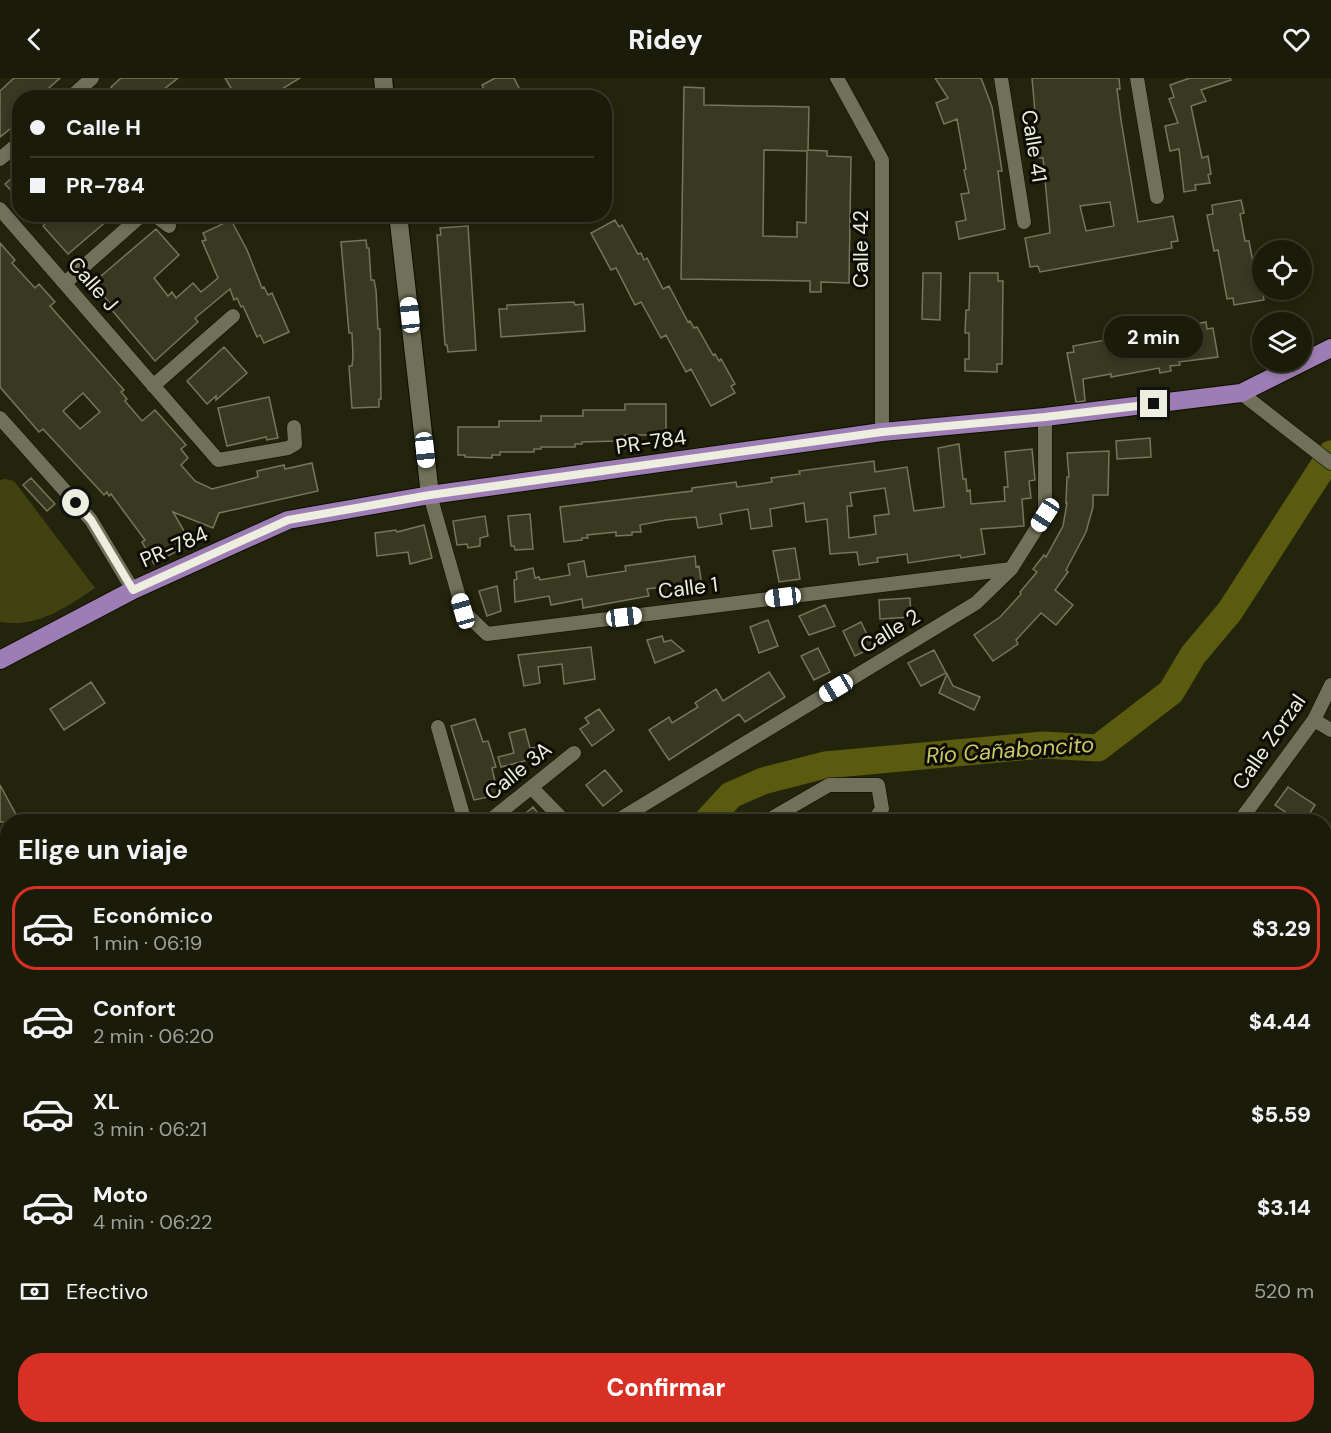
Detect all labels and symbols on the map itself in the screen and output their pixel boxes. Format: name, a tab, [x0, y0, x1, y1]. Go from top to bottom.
street label: Calle 41	[1014, 108, 1054, 184]
street label: Calle 42	[847, 210, 875, 288]
street label: Calle J	[61, 251, 125, 317]
car	[399, 296, 421, 334]
callout: 2 min	[1104, 317, 1204, 359]
route end	[1140, 390, 1167, 417]
street label: PR-784	[614, 423, 688, 461]
car	[414, 431, 436, 469]
route start	[62, 489, 89, 516]
car	[1028, 495, 1062, 535]
street label: PR-784	[136, 520, 212, 574]
street label: Calle 1	[657, 570, 719, 606]
car	[764, 586, 802, 608]
car	[449, 591, 477, 631]
street label: Calle 2	[855, 602, 925, 660]
car	[605, 606, 643, 628]
car	[816, 671, 856, 705]
street label: Calle Zorzal	[1226, 689, 1312, 795]
water label: Río Cañaboncito	[925, 730, 1095, 770]
street label: Calle 3A	[479, 735, 557, 807]

